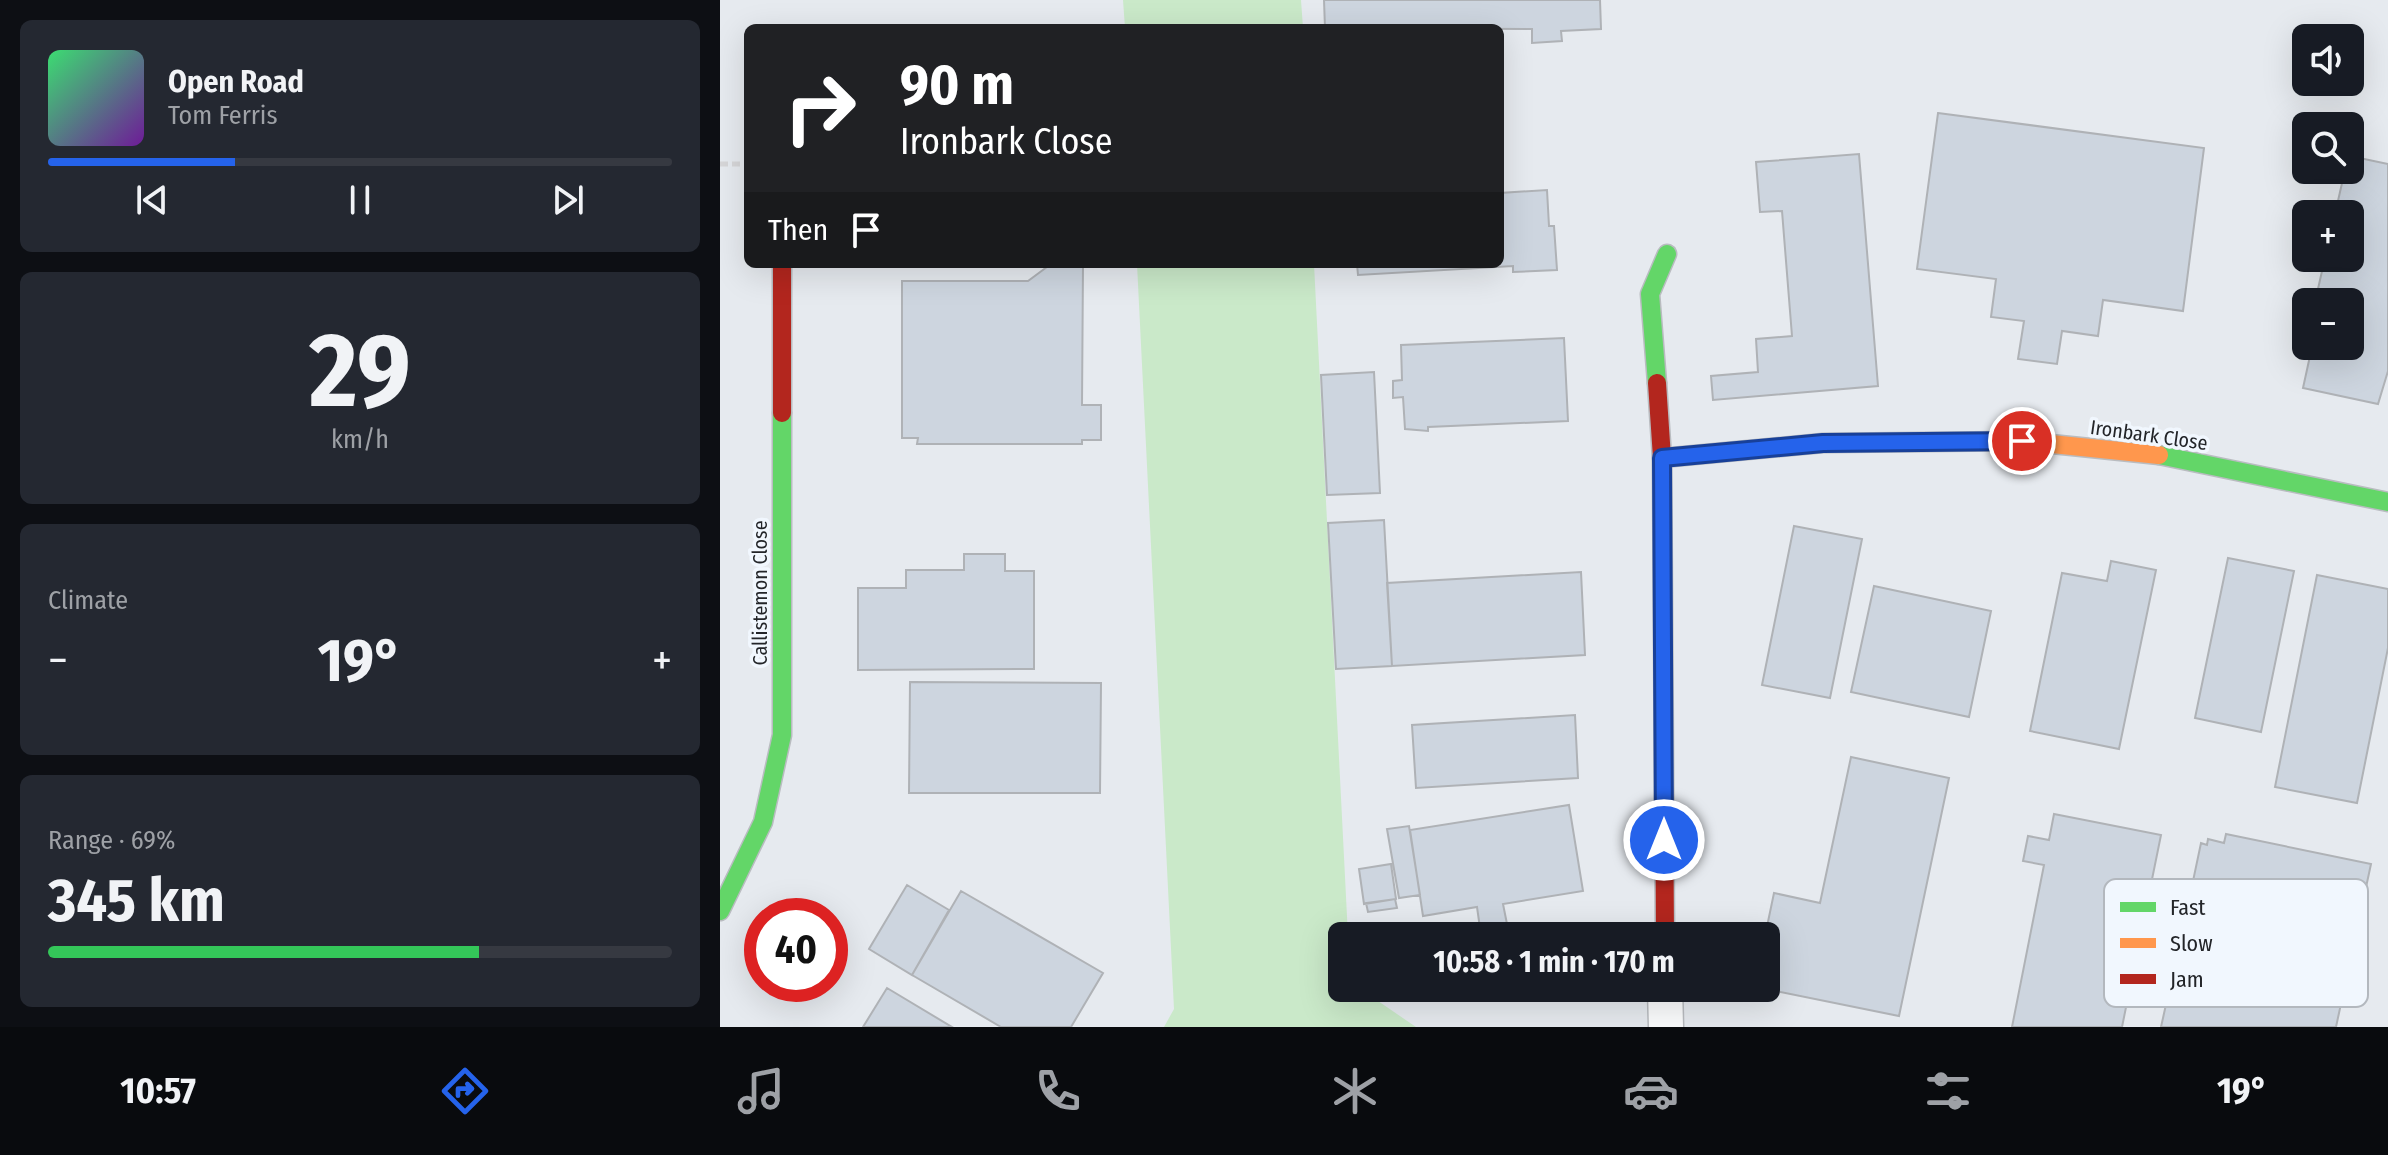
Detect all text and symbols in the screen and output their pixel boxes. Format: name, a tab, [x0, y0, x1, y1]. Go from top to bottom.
map controls	[2292, 24, 2364, 360]
button: sound	[2292, 24, 2364, 96]
text: 90 m	[900, 52, 1014, 119]
icon: right	[768, 56, 872, 160]
text: Open Road	[168, 64, 304, 100]
text: Tom Ferris	[168, 100, 278, 131]
button: search	[2292, 112, 2364, 184]
text: Ironbark Close	[900, 120, 1113, 164]
icon: previous	[130, 178, 174, 222]
icon: pause	[338, 178, 382, 222]
icon: next	[546, 178, 590, 222]
button: +	[2292, 200, 2364, 272]
icon: arrive	[844, 208, 888, 252]
text: Then	[768, 212, 828, 248]
button: −	[2292, 288, 2364, 360]
text: 29	[309, 309, 411, 434]
pin	[1988, 407, 2056, 475]
street label: Ironbark Close	[2089, 415, 2209, 455]
icon: arrive	[2000, 419, 2044, 463]
text: km/h	[331, 424, 389, 455]
street label: Callistemon Close	[748, 520, 772, 666]
text: Climate	[48, 585, 128, 616]
text: 19°	[318, 625, 402, 697]
text: −	[48, 634, 68, 687]
text: +	[652, 634, 672, 687]
position arrow	[1622, 798, 1706, 882]
text: Range · 69%	[48, 825, 175, 856]
text: 345 km	[48, 865, 225, 937]
legend	[2104, 879, 2368, 1007]
text: Fast	[2170, 894, 2206, 921]
speed limit sign: 40	[744, 898, 848, 1002]
text: Slow	[2170, 930, 2213, 957]
text: 10:58 · 1 min · 170 m	[1433, 944, 1675, 980]
text: Jam	[2170, 966, 2204, 993]
icon: directions	[437, 1063, 493, 1119]
icon: music	[733, 1063, 789, 1119]
icon: phone	[1030, 1063, 1086, 1119]
icon: climate	[1327, 1063, 1383, 1119]
icon: car	[1623, 1063, 1679, 1119]
icon: filters	[1920, 1063, 1976, 1119]
text: 10:57	[120, 1069, 196, 1113]
text: 19°	[2217, 1069, 2268, 1113]

